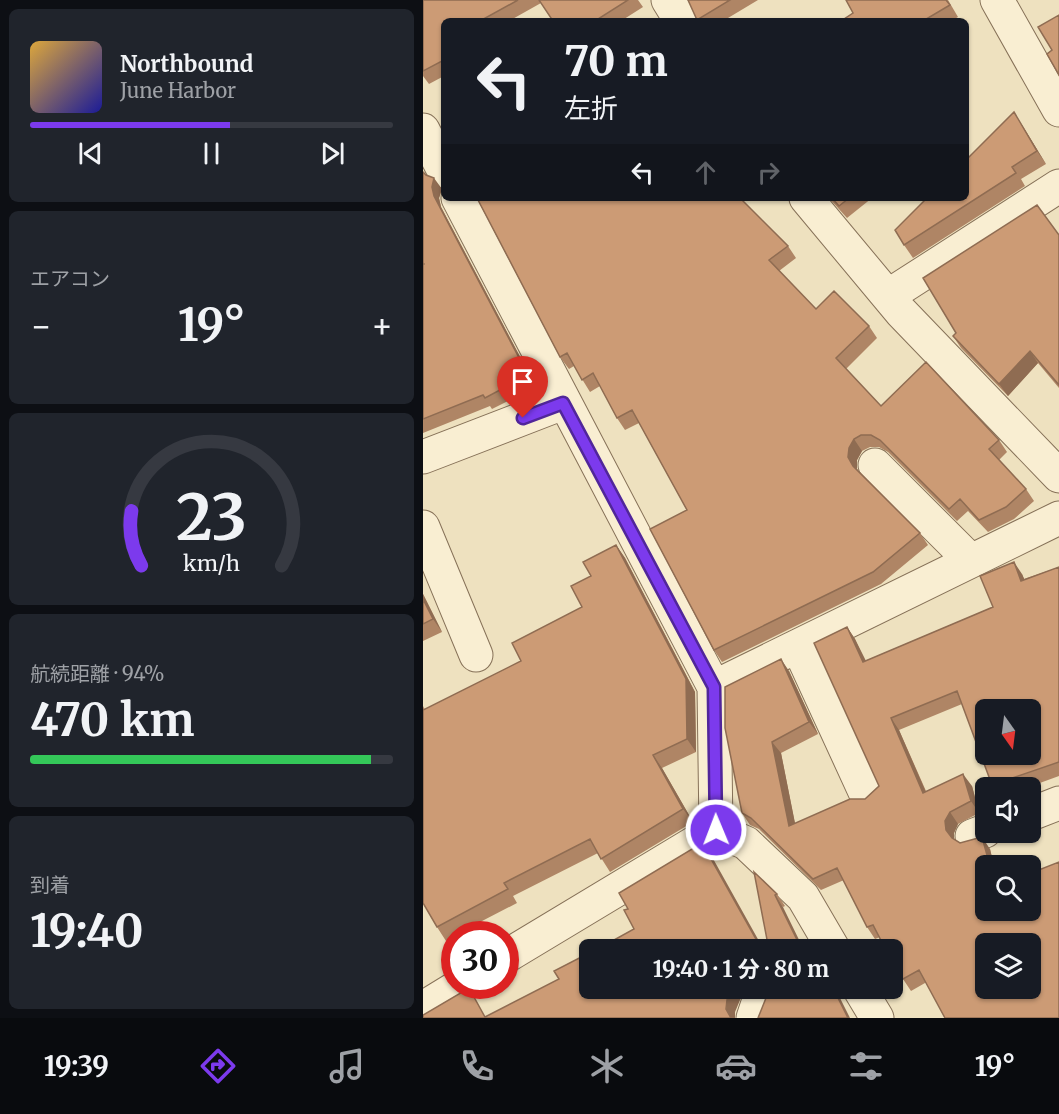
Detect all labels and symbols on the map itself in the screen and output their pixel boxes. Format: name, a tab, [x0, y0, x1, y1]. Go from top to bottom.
pin	[497, 356, 548, 418]
north arrow	[975, 699, 1041, 765]
position arrow	[684, 798, 748, 862]
speed limit sign: 30	[441, 921, 519, 999]

